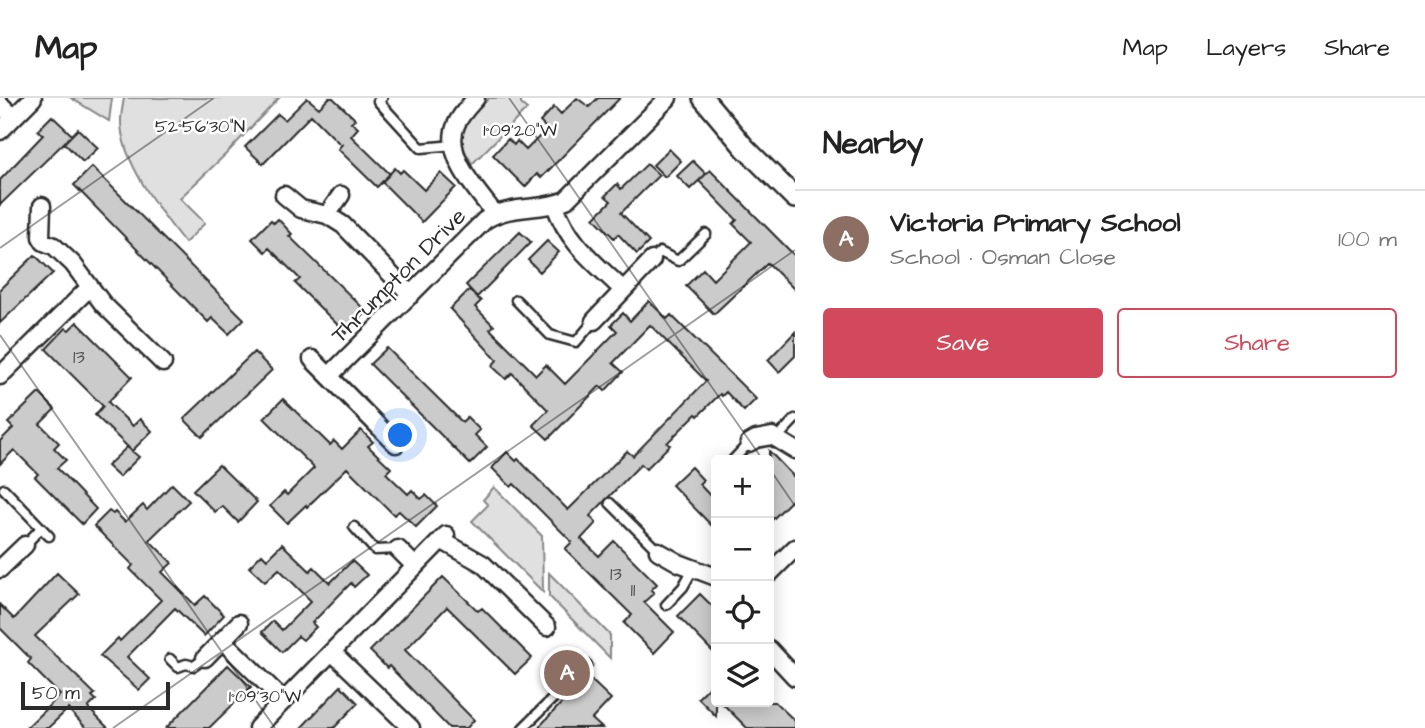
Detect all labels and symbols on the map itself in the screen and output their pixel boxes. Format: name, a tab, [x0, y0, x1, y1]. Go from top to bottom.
text: 52°56'30"N	[155, 114, 245, 139]
text: 1°09'20"W	[483, 118, 557, 143]
street label: Thrumpton Drive	[324, 201, 473, 350]
house number: 13	[73, 344, 85, 371]
your location	[383, 418, 417, 452]
house number: 13	[610, 561, 622, 588]
house number: 11	[631, 577, 636, 604]
pin: A	[544, 647, 590, 699]
scale bar	[21, 679, 170, 711]
text: 1°09'30"W	[229, 684, 301, 709]

